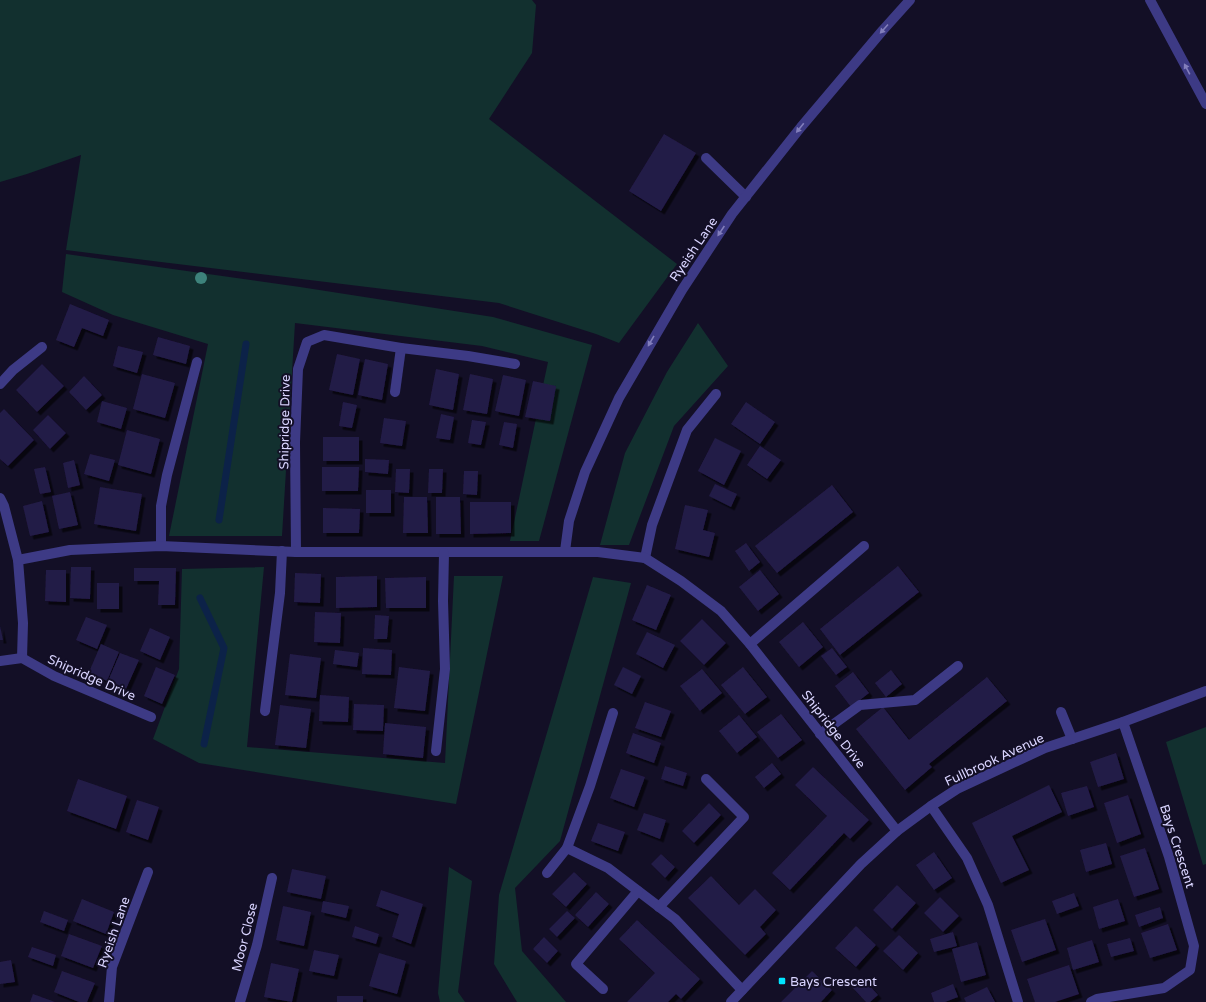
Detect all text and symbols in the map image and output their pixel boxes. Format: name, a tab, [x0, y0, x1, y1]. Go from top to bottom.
one-way arrow	[879, 24, 889, 34]
one-way arrow	[1184, 63, 1191, 75]
one-way arrow	[796, 123, 805, 134]
street label: Ryeish Lane	[666, 214, 721, 285]
one-way arrow	[717, 226, 725, 236]
one-way arrow	[648, 335, 655, 347]
street label: Shipridge Drive	[276, 375, 294, 469]
street label: Shipridge Drive	[45, 651, 138, 704]
street label: Shipridge Drive	[798, 687, 869, 772]
street label: Fullbrook Avenue	[942, 730, 1047, 790]
street label: Bays Crescent	[1156, 802, 1198, 890]
street label: Ryeish Lane	[94, 895, 134, 970]
street label: Moor Close	[229, 901, 261, 973]
place label: Bays Crescent	[790, 974, 877, 990]
marker: Bays Crescent	[777, 976, 787, 986]

